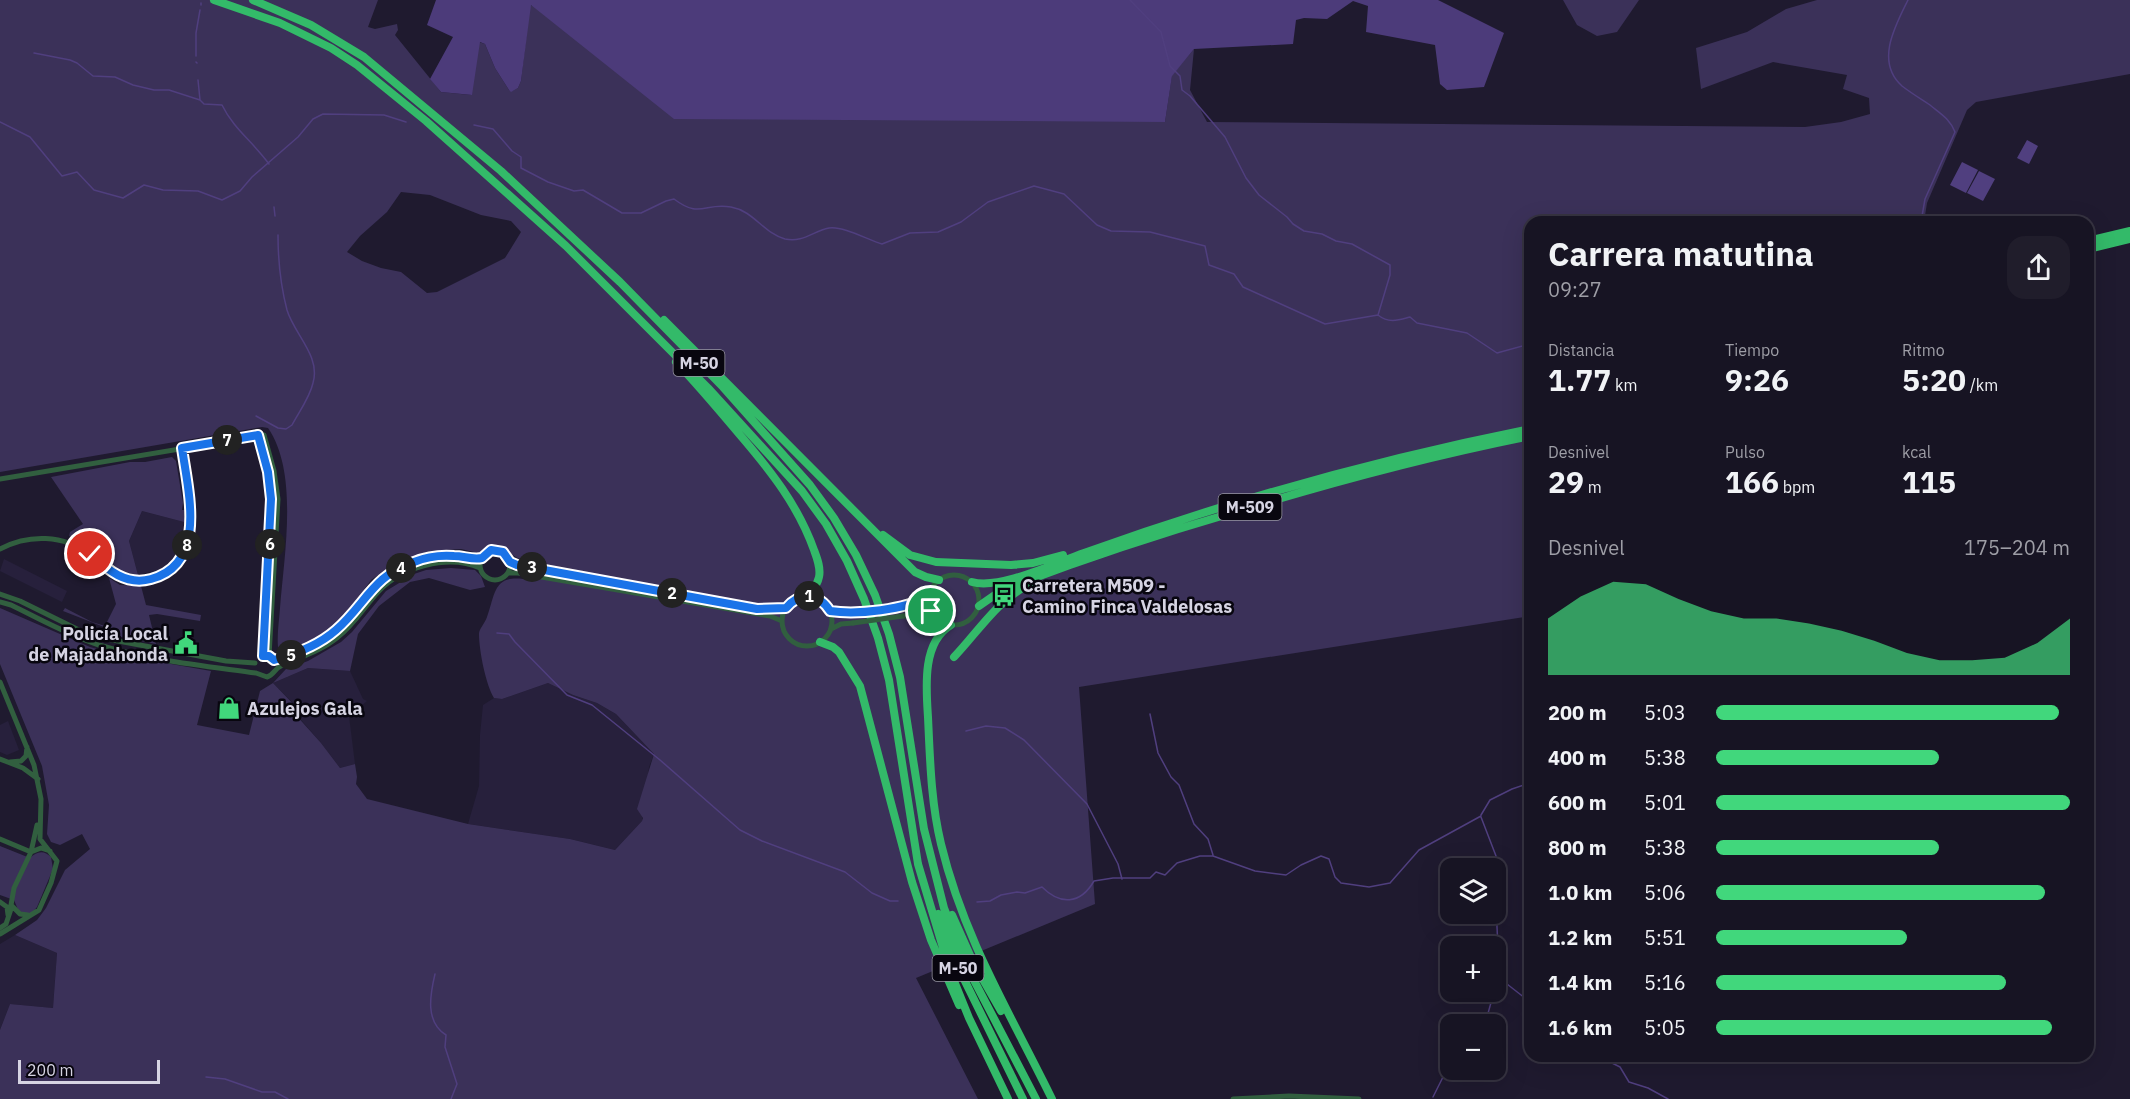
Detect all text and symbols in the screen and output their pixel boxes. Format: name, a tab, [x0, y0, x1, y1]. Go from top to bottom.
text: Carrera matutina	[1548, 232, 1814, 275]
button: share	[2007, 236, 2070, 299]
text: 09:27	[1548, 276, 1602, 303]
text: Distancia	[1548, 340, 1614, 360]
text: Tiempo	[1725, 340, 1779, 360]
text: Ritmo	[1902, 340, 1945, 360]
road number: M-50	[674, 350, 724, 376]
text: 1.77	[1548, 360, 1611, 399]
text: 9:26	[1725, 360, 1789, 399]
text: 5:20	[1902, 360, 1966, 399]
text: km	[1611, 375, 1638, 395]
text: /km	[1966, 375, 1998, 395]
pin: 7	[212, 425, 242, 455]
text: 7	[222, 430, 232, 450]
text: Desnivel	[1548, 442, 1609, 462]
text: Pulso	[1725, 442, 1765, 462]
text: kcal	[1902, 442, 1931, 462]
text: 29	[1548, 462, 1584, 501]
text: 166	[1725, 462, 1779, 501]
text: 115	[1902, 462, 1956, 501]
text: m	[1584, 477, 1602, 497]
text: bpm	[1779, 477, 1815, 497]
road number: M-509	[1218, 494, 1282, 520]
pin	[64, 528, 115, 579]
pin: 6	[255, 529, 285, 559]
pin: 8	[172, 530, 202, 560]
text: 6	[265, 534, 275, 554]
text: Desnivel	[1548, 534, 1625, 561]
text: 175–204 m	[1964, 534, 2070, 561]
text: 8	[182, 535, 192, 555]
icon: check	[73, 537, 106, 570]
pin: 3	[517, 552, 547, 582]
pin: 4	[386, 553, 416, 583]
text: 3	[527, 557, 537, 577]
text: 4	[396, 558, 406, 578]
place label: Carretera M509 - Camino Finca Valdelosas	[1022, 574, 1232, 618]
pin: 2	[657, 578, 687, 608]
pin: 1	[794, 581, 824, 611]
bus stop icon: Carretera M509 - Camino Finca Valdelosas	[991, 582, 1017, 608]
text: 2	[667, 583, 677, 603]
pin	[905, 585, 956, 636]
text: 1	[804, 586, 814, 606]
icon: arrive	[914, 594, 947, 627]
place label: Policía Local de Majadahonda	[28, 622, 169, 666]
public building icon: Policía Local de Majadahonda	[173, 630, 199, 656]
pin: 5	[276, 640, 306, 670]
text: 5	[286, 645, 296, 665]
shop icon: Azulejos Gala	[216, 695, 242, 721]
place label: Azulejos Gala	[247, 697, 363, 720]
text: 200 m	[1548, 699, 1607, 726]
text: 5:03	[1644, 699, 1686, 726]
text: 400 m	[1548, 744, 1607, 771]
text: 5:38	[1644, 744, 1686, 771]
text: 600 m	[1548, 789, 1607, 816]
text: 5:01	[1644, 789, 1686, 816]
text: 800 m	[1548, 834, 1607, 861]
text: 5:38	[1644, 834, 1686, 861]
map controls	[1440, 858, 1506, 1080]
button: layers	[1440, 858, 1506, 924]
text: 1.0 km	[1548, 879, 1612, 906]
text: 5:06	[1644, 879, 1686, 906]
text: 1.2 km	[1548, 924, 1612, 951]
text: 5:51	[1644, 924, 1686, 951]
button: +	[1440, 936, 1506, 1002]
road number: M-50	[932, 955, 984, 981]
text: 1.4 km	[1548, 969, 1612, 996]
text: 5:16	[1644, 969, 1686, 996]
button: −	[1440, 1014, 1506, 1080]
text: 1.6 km	[1548, 1014, 1612, 1041]
text: 5:05	[1644, 1014, 1686, 1041]
scale bar	[18, 1057, 160, 1084]
text: 200 m	[27, 1060, 74, 1080]

